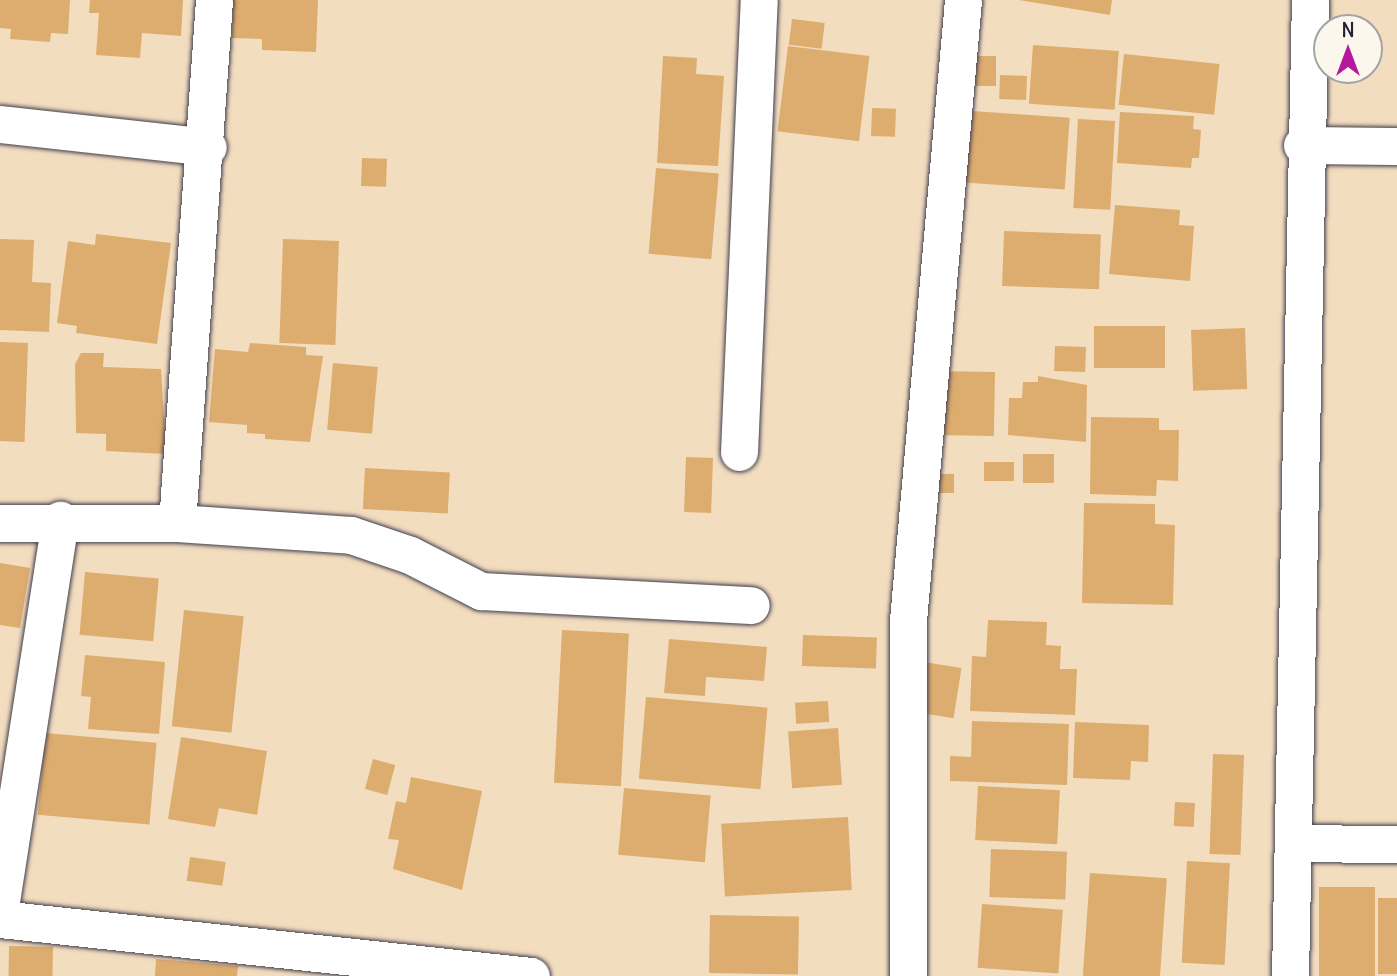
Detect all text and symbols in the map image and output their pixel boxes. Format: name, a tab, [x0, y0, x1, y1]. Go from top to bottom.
north arrow	[1313, 14, 1383, 84]
text: N	[1341, 18, 1355, 42]

